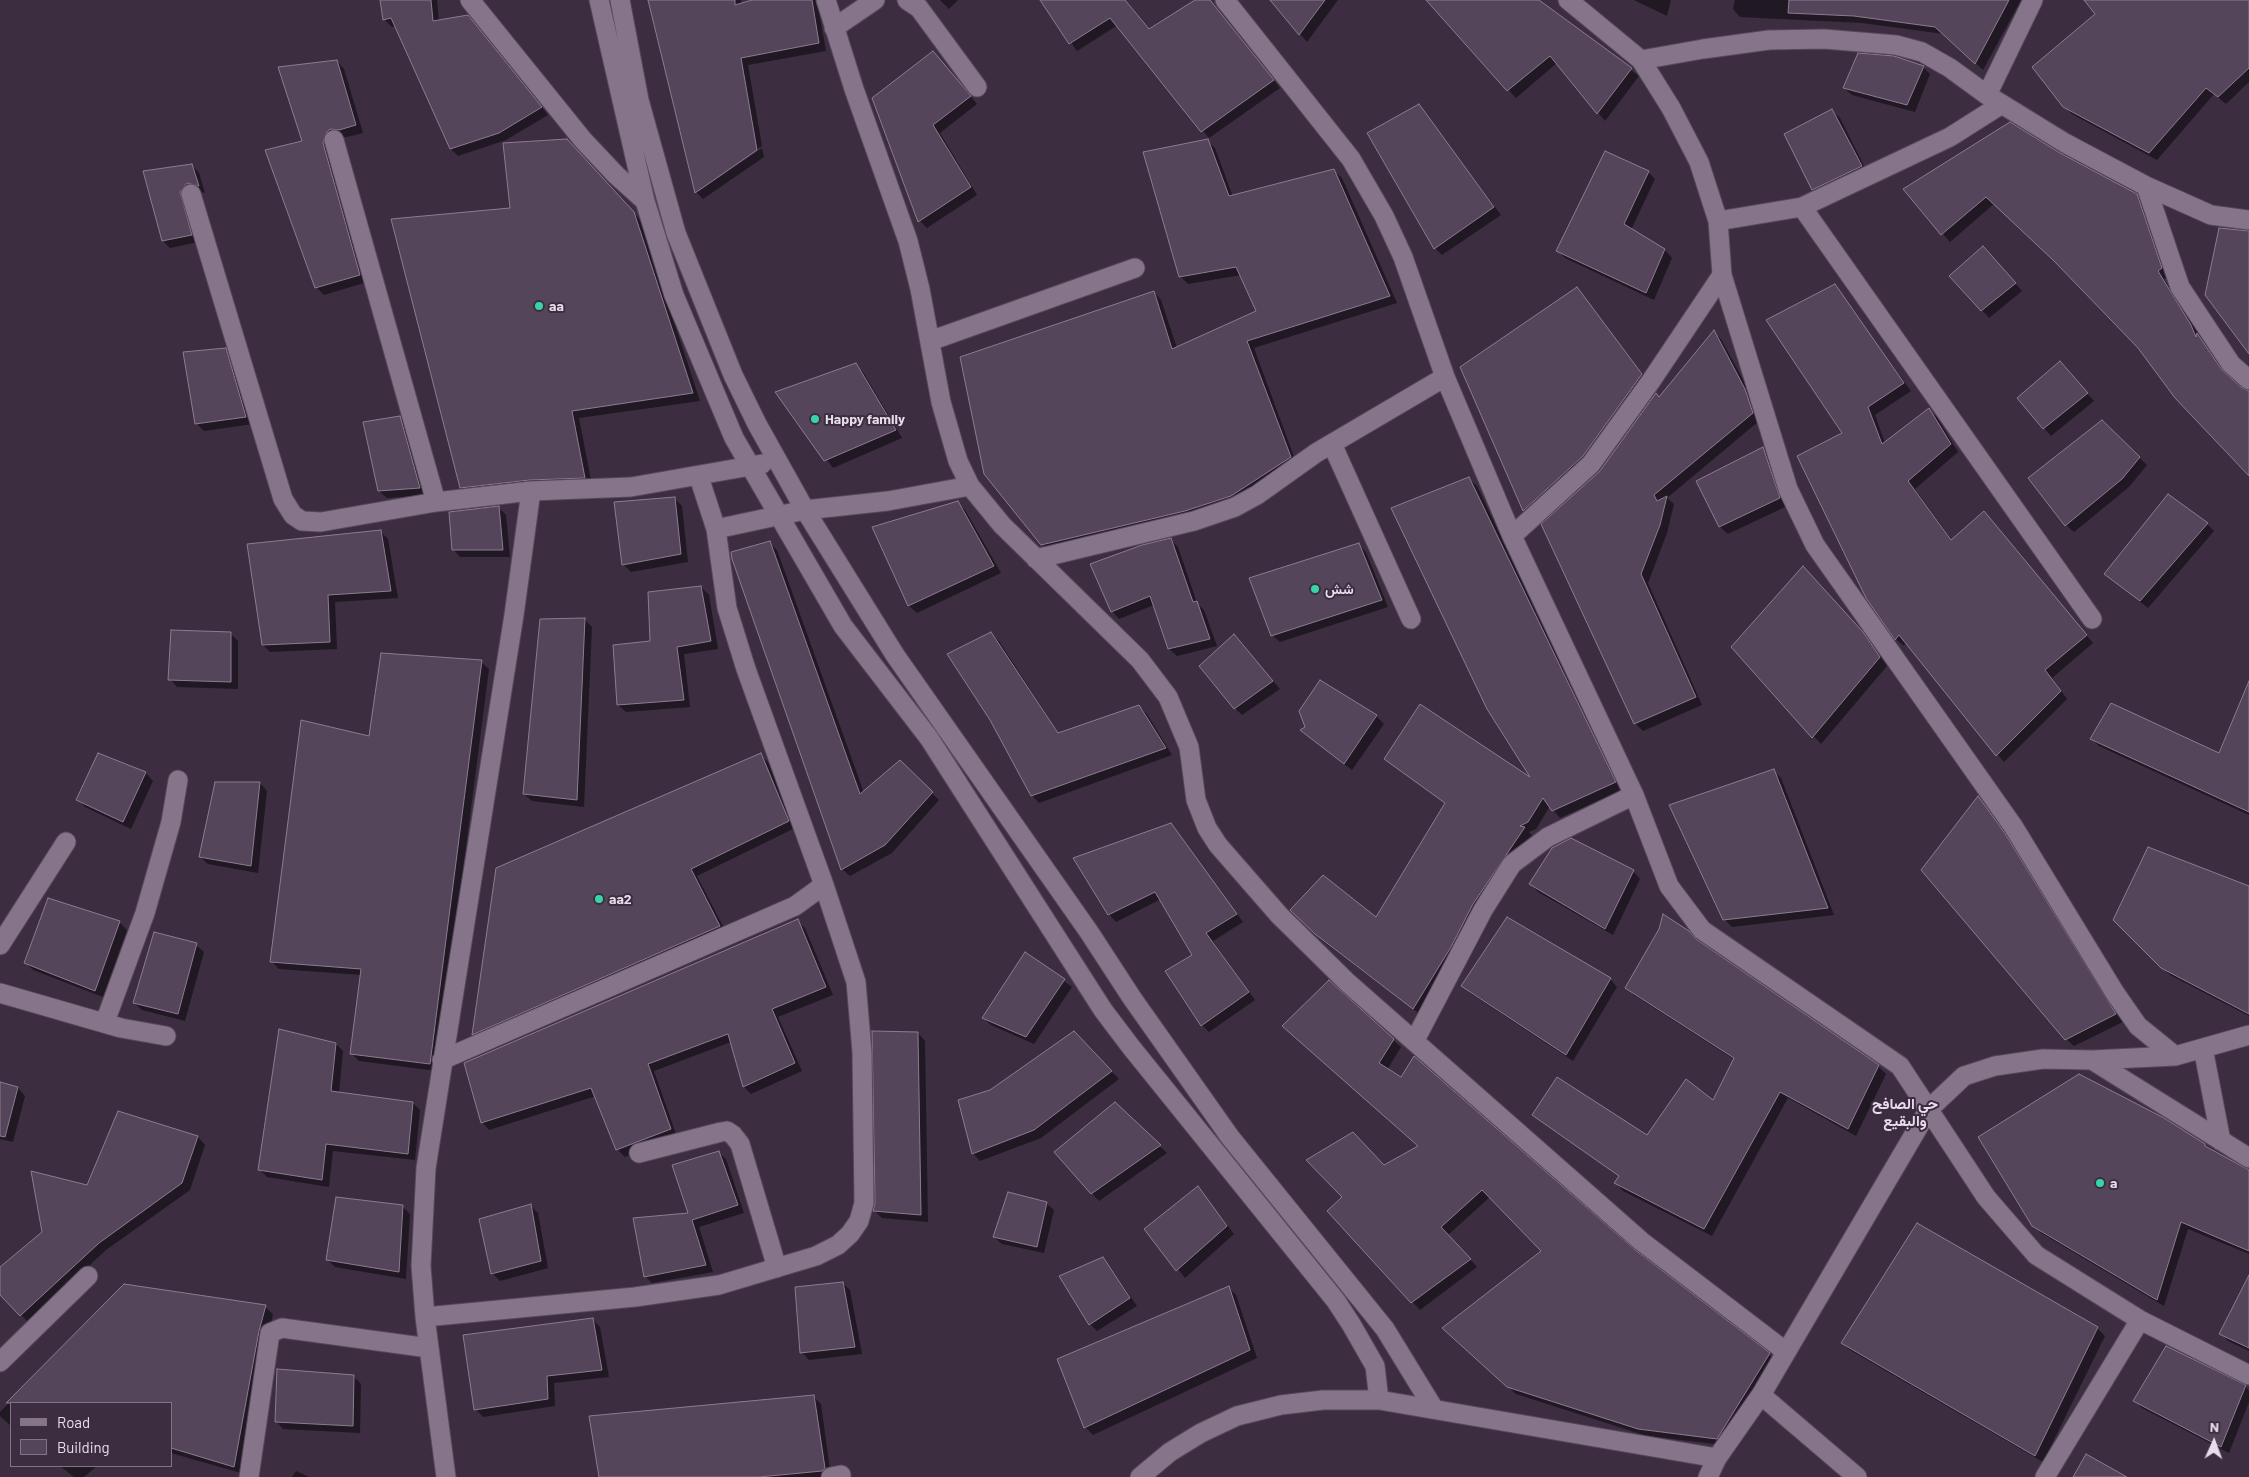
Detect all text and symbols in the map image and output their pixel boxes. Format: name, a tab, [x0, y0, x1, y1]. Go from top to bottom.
place label: aa	[549, 298, 564, 314]
marker: aa	[533, 300, 545, 312]
place label: Happy family	[825, 411, 905, 427]
marker: Happy family	[809, 413, 821, 425]
place label: شش	[1325, 581, 1354, 597]
marker: شش	[1309, 583, 1321, 595]
place label: aa2	[609, 891, 632, 907]
marker: aa2	[593, 893, 605, 905]
district label: حي الصافح والبقيع	[1872, 1095, 1938, 1130]
place label: a	[2110, 1175, 2117, 1191]
marker: a	[2094, 1177, 2106, 1189]
legend	[10, 1402, 172, 1467]
text: Road	[57, 1413, 90, 1431]
north arrow	[2189, 1417, 2239, 1467]
text: N	[2210, 1418, 2219, 1435]
text: Building	[57, 1438, 110, 1456]

